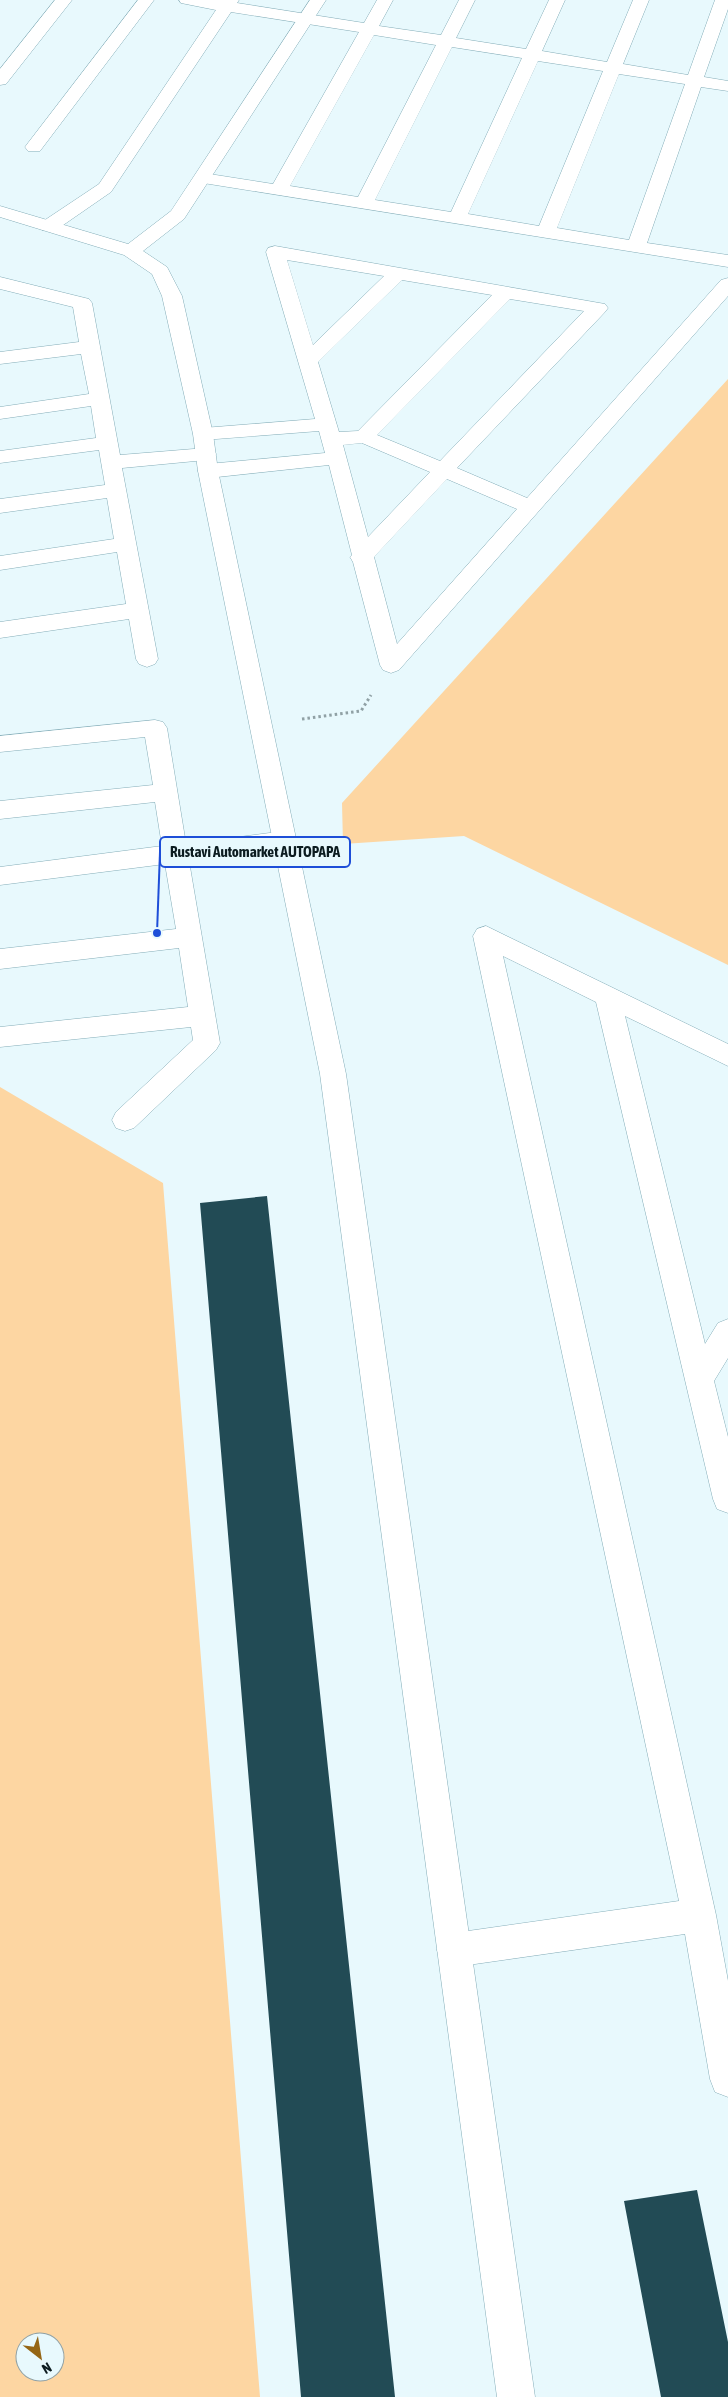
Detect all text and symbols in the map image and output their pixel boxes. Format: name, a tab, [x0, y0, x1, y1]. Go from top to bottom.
callout: Rustavi Automarket AUTOPAPA	[160, 837, 350, 867]
text: Rustavi Automarket AUTOPAPA	[170, 843, 341, 860]
north arrow	[15, 2332, 65, 2382]
text: N	[39, 2359, 54, 2377]

